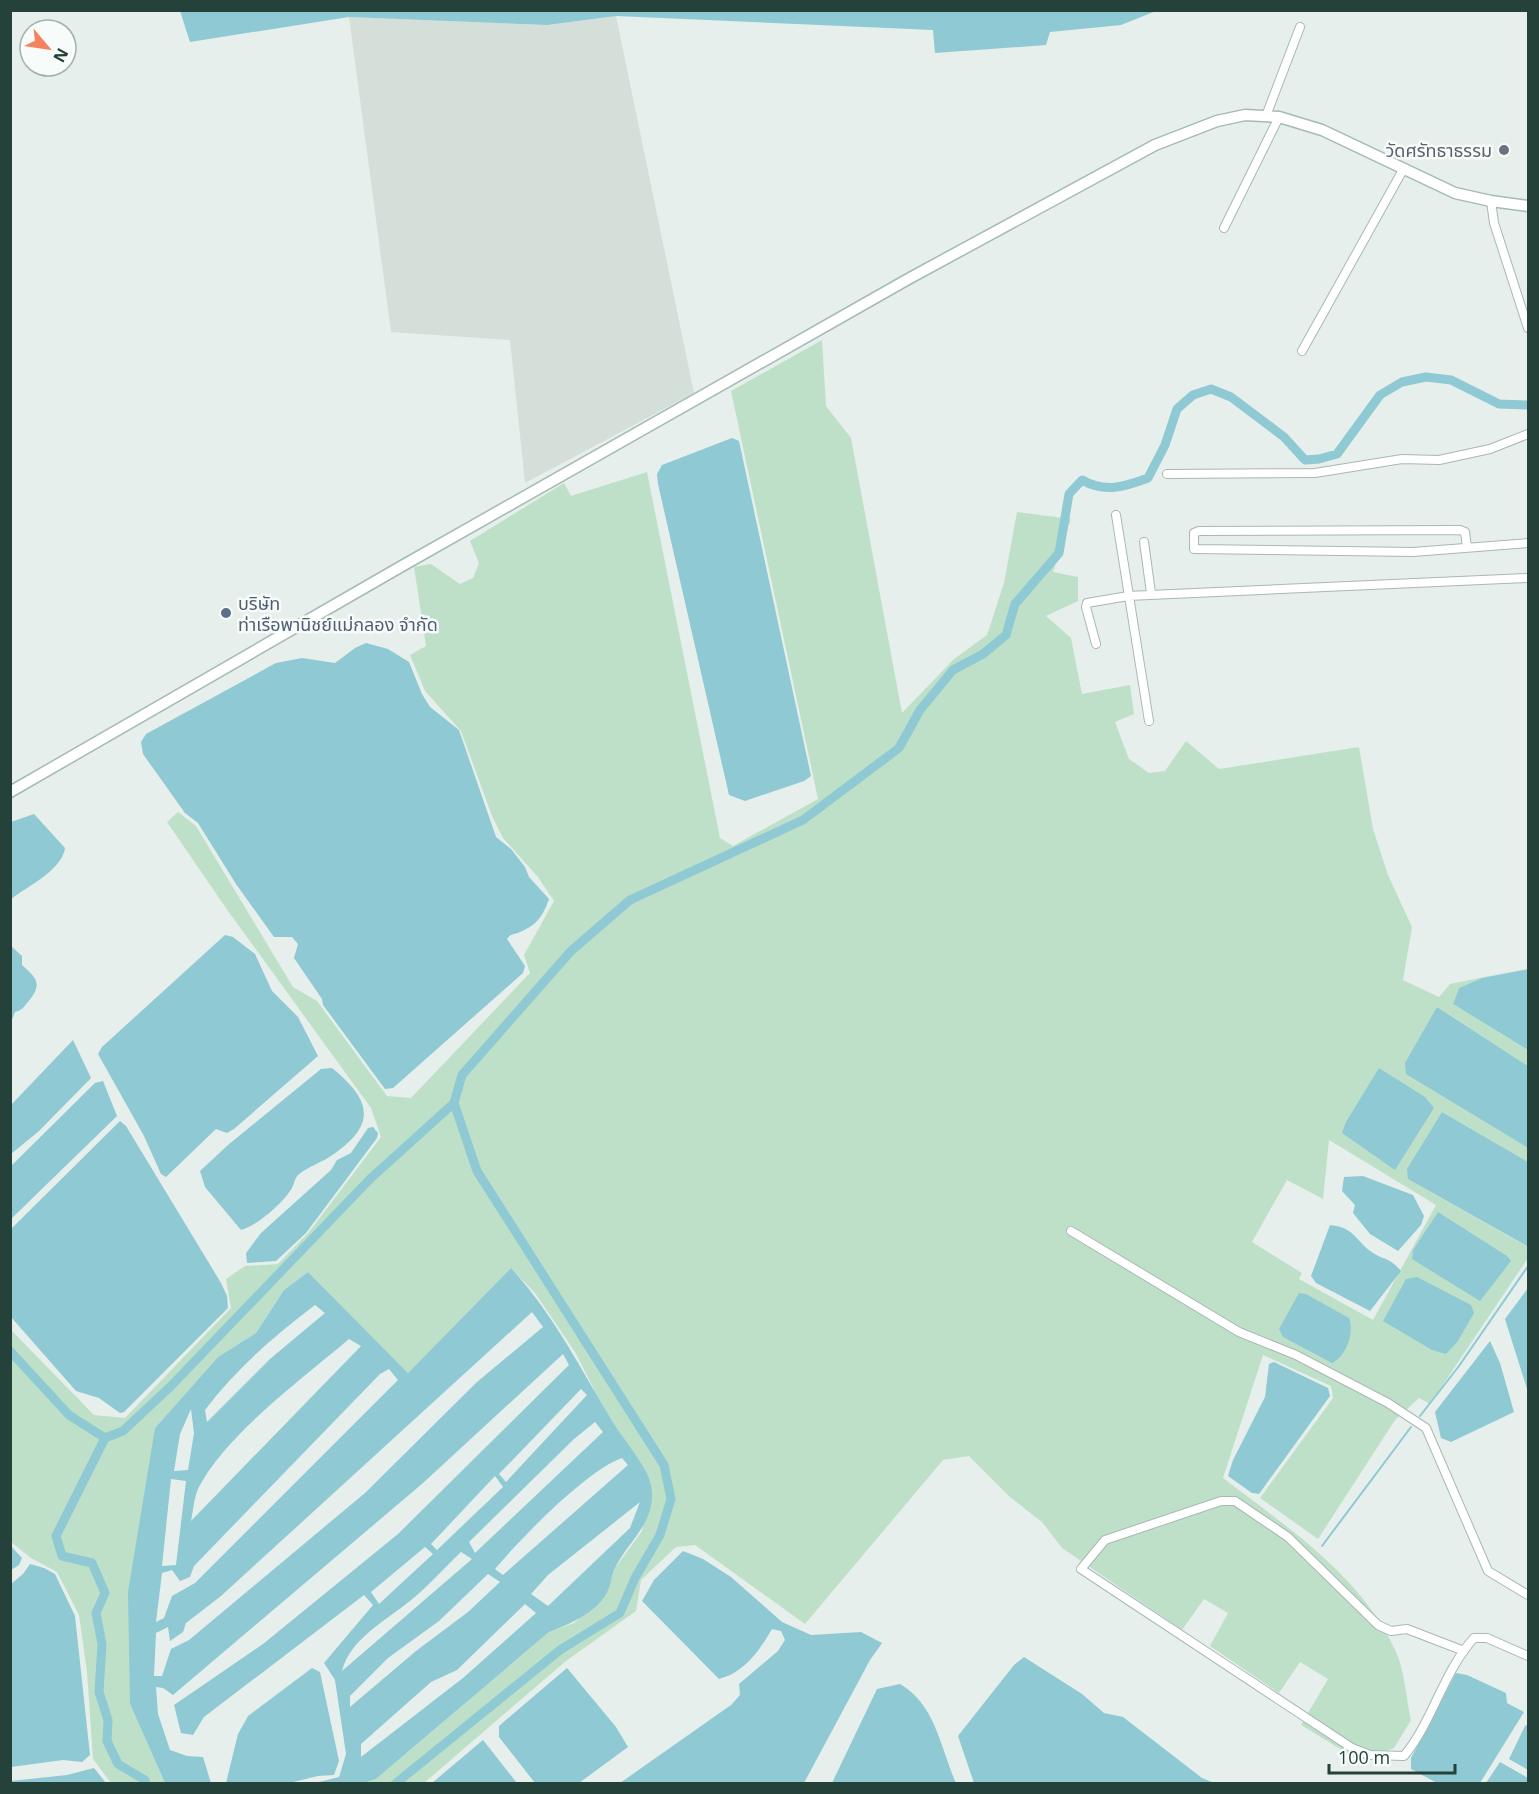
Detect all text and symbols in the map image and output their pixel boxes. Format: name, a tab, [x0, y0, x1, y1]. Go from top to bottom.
north arrow	[18, 18, 78, 78]
text: N	[48, 44, 74, 66]
place label: วัดศรัทธาธรรม	[1385, 138, 1492, 162]
marker: วัดศรัทธาธรรม	[1497, 143, 1511, 157]
place label: บริษัท ท่าเรือพานิชย์แม่กลอง จำกัด	[238, 591, 438, 636]
marker: บริษัท ท่าเรือพานิชย์แม่กลอง จำกัด	[219, 606, 233, 620]
scale bar	[1329, 1737, 1455, 1775]
text: 100 m	[1338, 1745, 1390, 1769]

